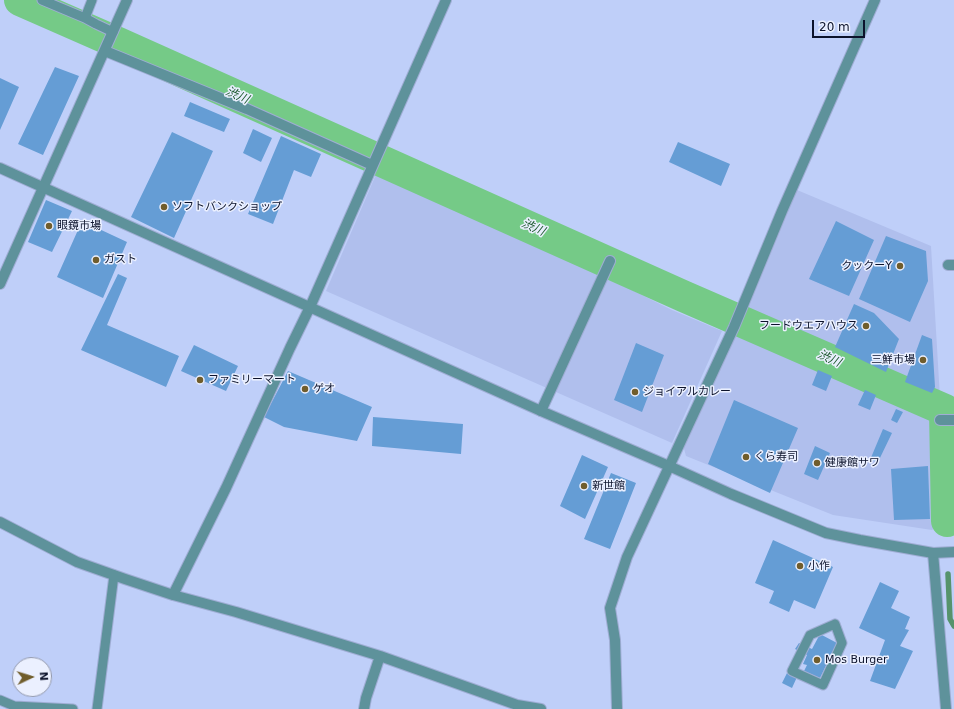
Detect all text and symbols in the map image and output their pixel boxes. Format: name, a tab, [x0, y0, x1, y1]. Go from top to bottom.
scale bar	[814, 12, 867, 38]
text: 20 m	[819, 20, 850, 34]
water label: 渋川	[223, 85, 251, 107]
place label: ソフトバンクショップ	[172, 200, 282, 214]
marker: ソフトバンクショップ	[159, 202, 169, 212]
water label: 渋川	[519, 217, 547, 239]
place label: 眼鏡市場	[57, 219, 101, 233]
marker: 眼鏡市場	[44, 221, 54, 231]
place label: ガスト	[104, 253, 137, 267]
marker: ガスト	[91, 255, 101, 265]
place label: クックーY	[841, 259, 892, 273]
marker: クックーY	[895, 261, 905, 271]
place label: フードウエアハウス	[759, 319, 858, 333]
marker: フードウエアハウス	[861, 321, 871, 331]
water label: 渋川	[815, 348, 843, 370]
place label: 三鮮市場	[871, 353, 915, 367]
marker: 三鮮市場	[918, 355, 928, 365]
place label: ファミリーマート	[208, 373, 296, 387]
marker: ファミリーマート	[195, 375, 205, 385]
place label: ゲオ	[313, 382, 335, 396]
marker: ゲオ	[300, 384, 310, 394]
place label: ジョイアルカレー	[643, 385, 731, 399]
marker: ジョイアルカレー	[630, 387, 640, 397]
place label: くら寿司	[754, 450, 798, 464]
marker: くら寿司	[741, 452, 751, 462]
place label: 健康館サワ	[825, 456, 880, 470]
marker: 健康館サワ	[812, 458, 822, 468]
place label: 新世館	[592, 479, 625, 493]
marker: 新世館	[579, 481, 589, 491]
place label: 小作	[808, 559, 830, 573]
marker: 小作	[795, 561, 805, 571]
place label: Mos Burger	[825, 653, 888, 667]
marker: Mos Burger	[812, 655, 822, 665]
north arrow	[12, 657, 52, 697]
text: N	[37, 671, 50, 681]

